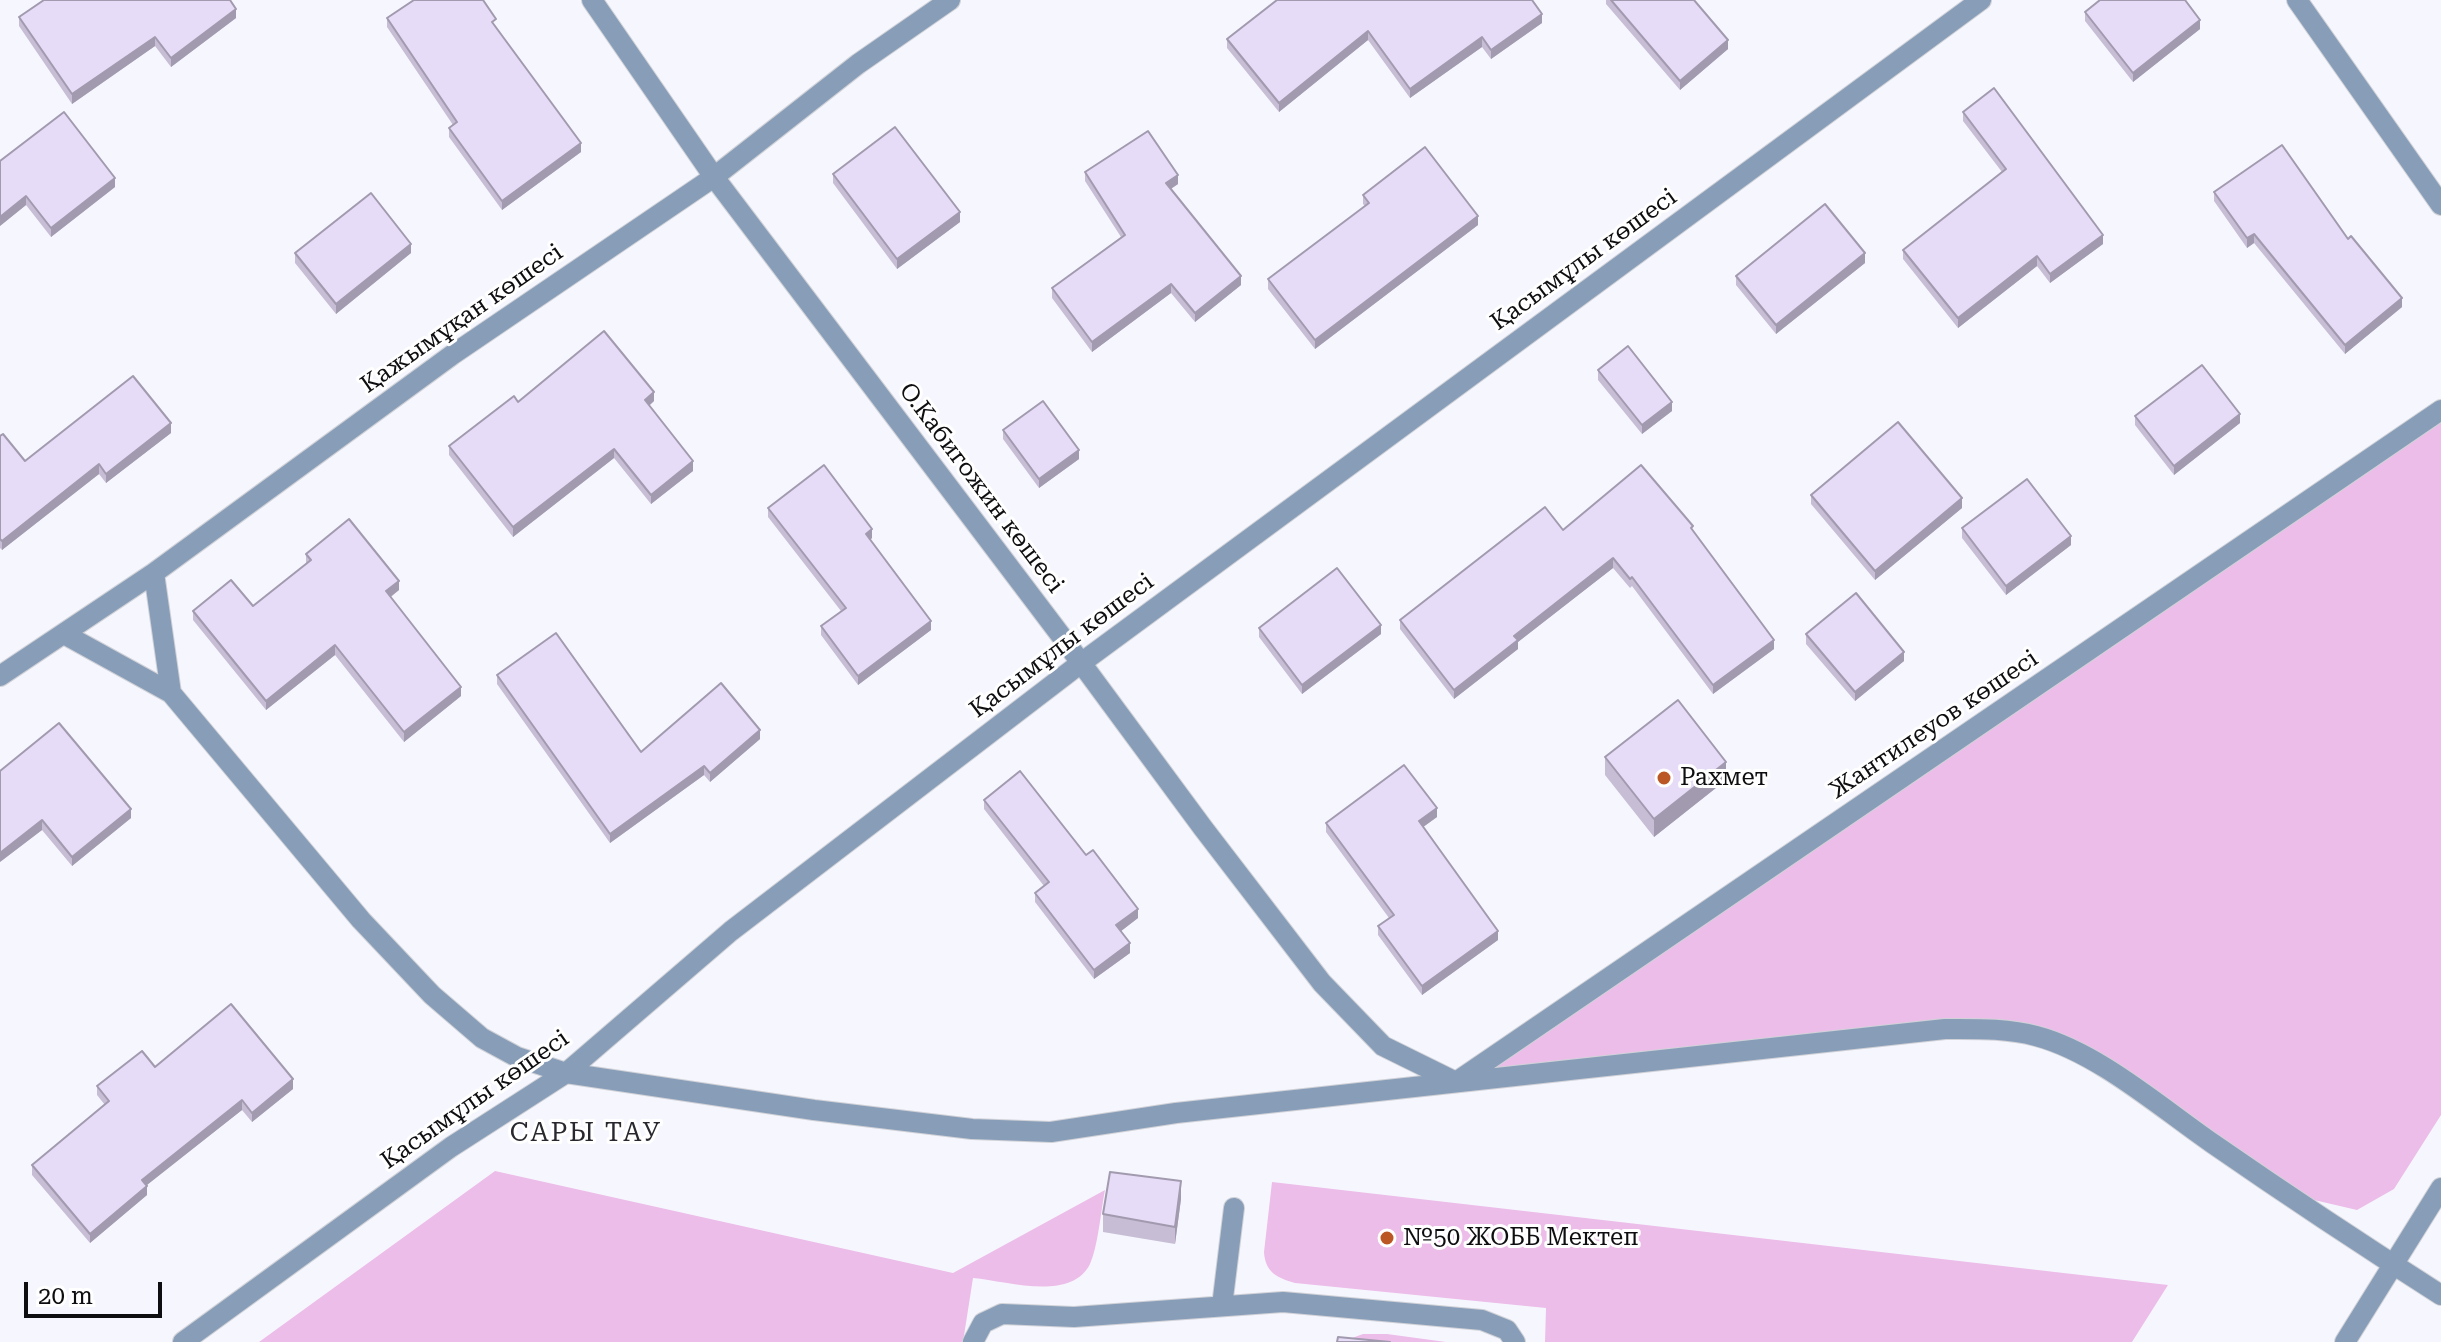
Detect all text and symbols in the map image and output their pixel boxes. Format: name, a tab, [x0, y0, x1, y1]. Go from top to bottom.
street label: Қасымұлы көшесі	[1486, 183, 1682, 337]
street label: Қажымұқан көшесі	[356, 238, 568, 400]
street label: О.Кабигожин көшесі	[893, 377, 1069, 599]
street label: Қасымұлы көшесі	[964, 568, 1160, 724]
street label: Жантилеуов көшесі	[1824, 645, 2044, 805]
place label: Рахмет	[1680, 764, 1768, 792]
marker: Рахмет	[1655, 769, 1673, 787]
street label: Қасымұлы көшесі	[376, 1024, 574, 1176]
district label: САРЫ ТАУ	[510, 1117, 662, 1149]
place label: №50 ЖОББ Мектеп	[1403, 1224, 1639, 1252]
marker: №50 ЖОББ Мектеп	[1378, 1229, 1396, 1247]
scale bar	[28, 1266, 166, 1316]
text: 20 m	[38, 1282, 93, 1310]

